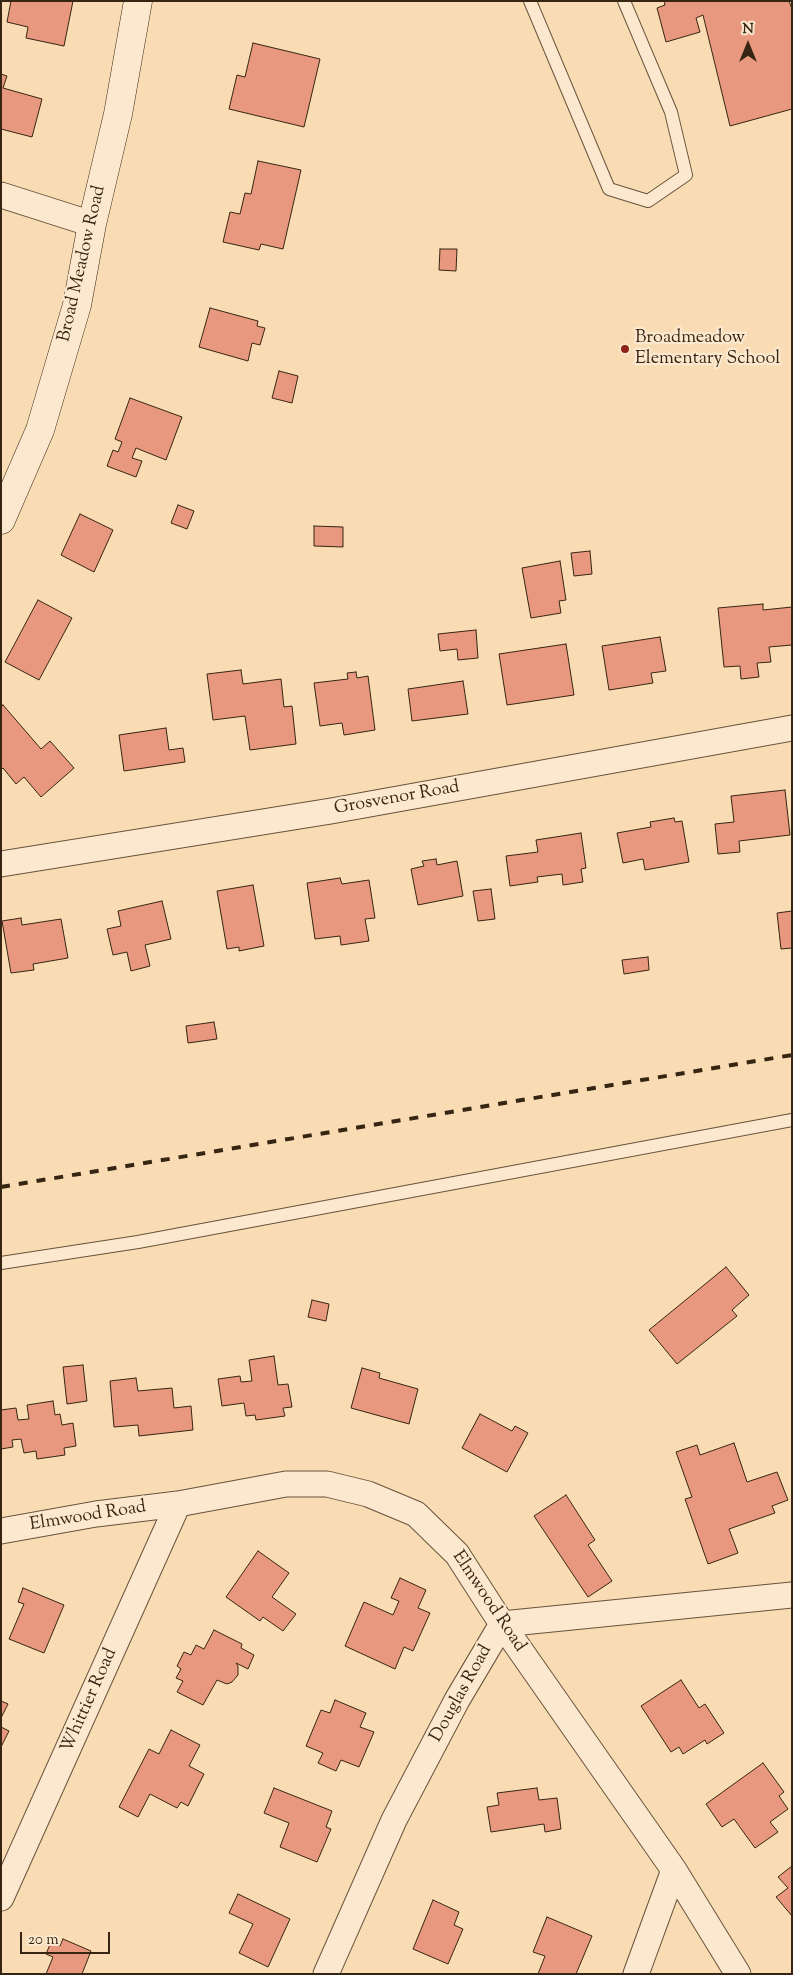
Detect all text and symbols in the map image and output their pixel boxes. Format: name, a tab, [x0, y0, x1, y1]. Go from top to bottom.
north arrow	[723, 20, 773, 70]
text: N	[742, 20, 754, 40]
street label: Broad Meadow Road	[55, 184, 111, 344]
place label: Broadmeadow Elementary School	[635, 328, 780, 370]
marker: Broadmeadow Elementary School	[619, 343, 631, 355]
street label: Grosvenor Road	[333, 777, 461, 821]
street label: Elmwood Road	[28, 1497, 148, 1537]
street label: Elmwood Road	[446, 1547, 530, 1657]
street label: Douglas Road	[426, 1642, 498, 1746]
street label: Whittier Road	[57, 1645, 123, 1757]
scale bar	[22, 1922, 112, 1954]
text: 20 m	[28, 1930, 59, 1951]

